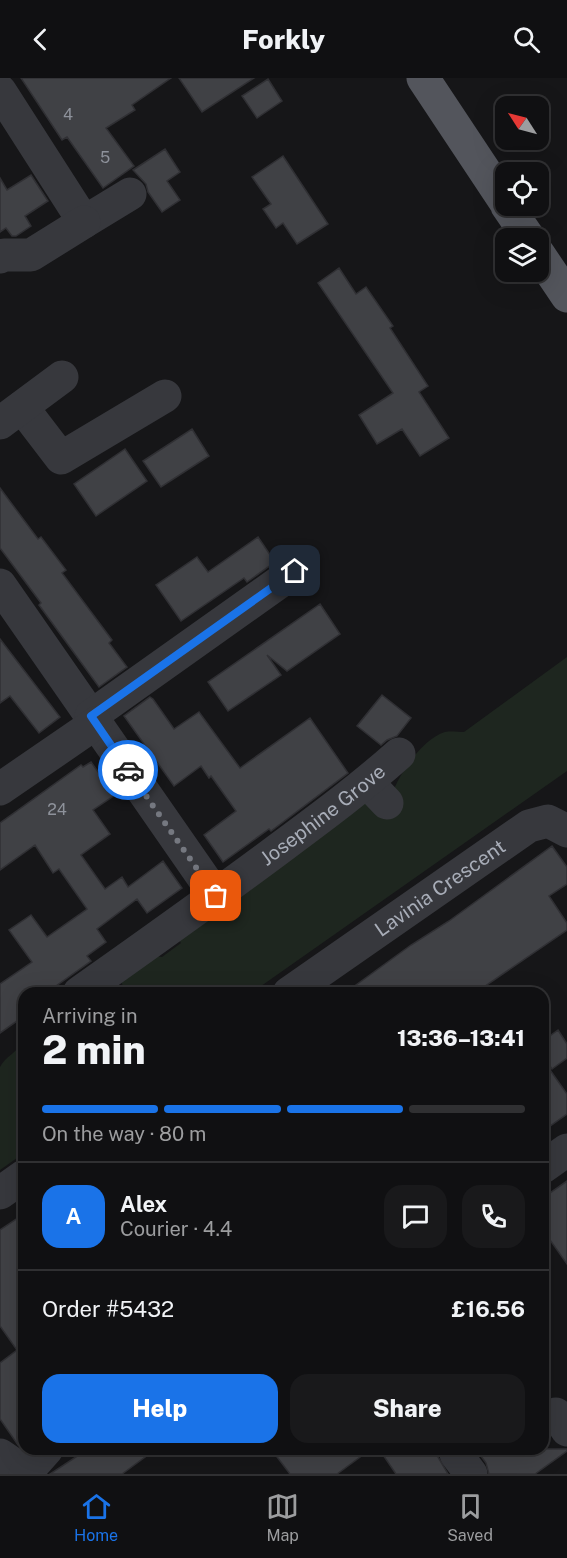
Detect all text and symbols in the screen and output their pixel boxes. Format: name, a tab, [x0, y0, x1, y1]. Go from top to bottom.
icon: back	[24, 23, 57, 56]
text: Forkly	[242, 23, 325, 55]
icon: search	[510, 23, 543, 56]
north arrow	[495, 96, 549, 150]
map controls	[495, 96, 549, 282]
house number: 4	[63, 105, 73, 124]
house number: 5	[100, 148, 110, 167]
button: locate	[495, 162, 549, 216]
button: layers	[495, 228, 549, 282]
pin	[269, 545, 320, 596]
icon: home	[278, 554, 311, 587]
courier	[98, 740, 158, 800]
icon: car	[112, 754, 145, 787]
street label: Josephine Grove	[256, 759, 390, 871]
house number: 24	[47, 800, 67, 819]
street label: Lavinia Crescent	[370, 834, 510, 942]
pin	[190, 870, 241, 921]
icon: bag	[199, 879, 232, 912]
text: Arriving in	[42, 1004, 137, 1028]
text: 13:36–13:41	[397, 1025, 525, 1051]
text: 2 min	[42, 1027, 146, 1073]
text: On the way · 80 m	[42, 1122, 206, 1146]
button: chat	[384, 1185, 447, 1248]
button: phone	[462, 1185, 525, 1248]
text: Alex	[120, 1191, 167, 1217]
text: A	[66, 1203, 81, 1229]
text: Courier · 4.4	[120, 1217, 232, 1241]
text: Order #5432	[42, 1296, 174, 1322]
text: £16.56	[451, 1296, 525, 1322]
button: Help	[42, 1374, 278, 1443]
button: Share	[290, 1374, 525, 1443]
tab: Home	[74, 1490, 118, 1545]
tab: Map	[266, 1490, 299, 1545]
tab: Saved	[447, 1490, 493, 1545]

